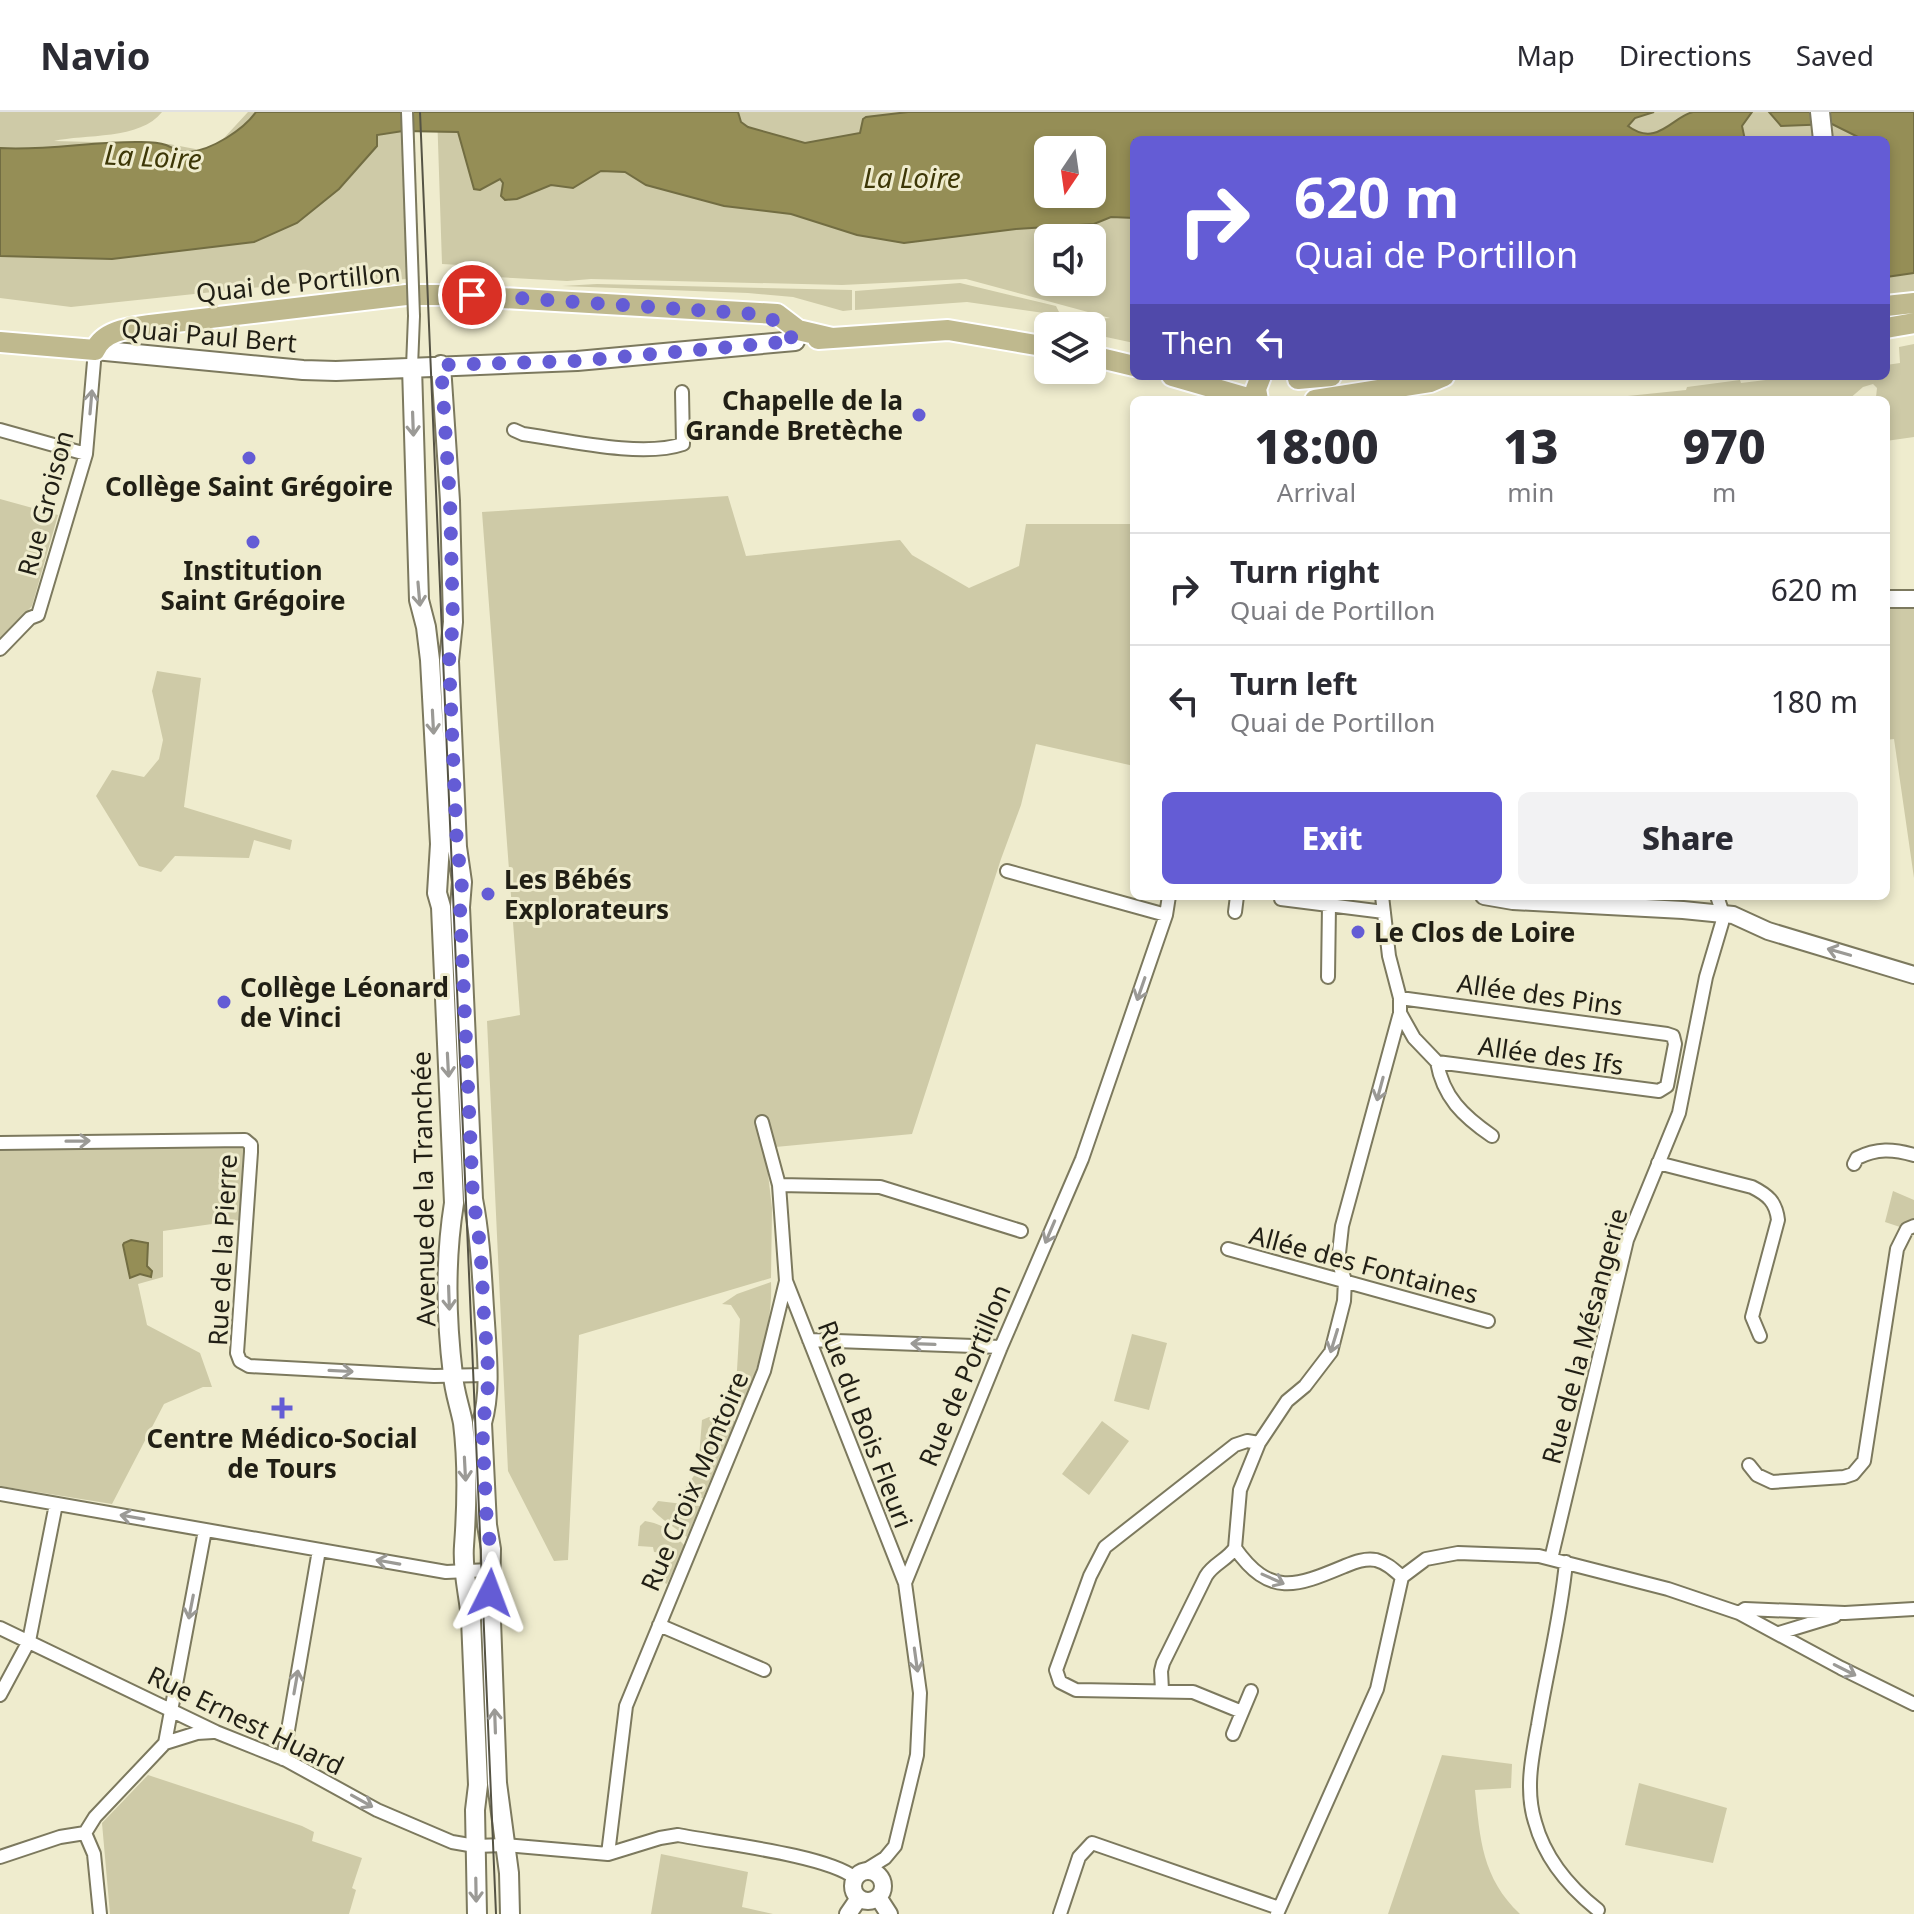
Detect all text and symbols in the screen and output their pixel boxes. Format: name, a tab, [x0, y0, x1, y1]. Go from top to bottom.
text: Navio	[40, 29, 150, 81]
text: Map	[1516, 36, 1575, 74]
text: Directions	[1619, 36, 1752, 74]
text: Saved	[1796, 36, 1874, 74]
water label: La Loire	[103, 134, 203, 178]
north arrow	[1034, 136, 1106, 208]
map controls	[1034, 136, 1106, 384]
water label: La Loire	[863, 158, 961, 196]
text: 620 m	[1294, 158, 1459, 234]
icon: right	[1162, 168, 1266, 272]
button: sound	[1034, 224, 1106, 296]
text: Quai de Portillon	[1294, 230, 1578, 279]
street label: Quai de Portillon	[194, 253, 402, 311]
pin	[438, 261, 506, 329]
icon: arrive	[450, 273, 494, 317]
street label: Quai Paul Bert	[120, 309, 298, 361]
button: layers	[1034, 312, 1106, 384]
icon: left	[1249, 320, 1293, 364]
text: Then	[1162, 322, 1233, 363]
place label: Chapelle de la Grande Bretèche	[685, 382, 903, 448]
one-way arrow	[84, 389, 99, 416]
marker: Chapelle de la Grande Bretèche	[910, 406, 928, 424]
one-way arrow	[406, 410, 421, 437]
text: 18:00	[1254, 413, 1379, 478]
text: 13	[1503, 413, 1558, 478]
text: 970	[1683, 413, 1766, 478]
street label: Rue Groison	[8, 426, 82, 580]
marker: Collège Saint Grégoire	[240, 449, 258, 467]
place label: Collège Saint Grégoire	[105, 468, 393, 504]
text: Arrival	[1277, 474, 1356, 510]
text: min	[1507, 474, 1554, 510]
text: m	[1712, 474, 1736, 510]
marker: Institution Saint Grégoire	[244, 533, 262, 551]
text: Turn right	[1230, 551, 1380, 592]
place label: Institution Saint Grégoire	[160, 552, 346, 618]
icon: right	[1162, 567, 1206, 611]
text: 620 m	[1771, 569, 1858, 610]
one-way arrow	[412, 580, 427, 606]
text: Quai de Portillon	[1230, 592, 1435, 628]
text: Turn left	[1230, 663, 1358, 704]
icon: left	[1162, 679, 1206, 723]
text: 180 m	[1771, 681, 1858, 722]
text: Quai de Portillon	[1230, 704, 1435, 740]
one-way arrow	[426, 708, 441, 735]
button: Exit	[1162, 792, 1502, 884]
button: Share	[1518, 792, 1858, 884]
place label: Les Bébés Explorateurs	[504, 861, 669, 927]
marker: Les Bébés Explorateurs	[479, 885, 497, 903]
place label: Le Clos de Loire	[1374, 914, 1575, 950]
marker: Le Clos de Loire	[1349, 923, 1367, 941]
one-way arrow	[1827, 944, 1853, 959]
street label: Allée des Pins	[1455, 965, 1625, 1023]
place label: Collège Léonard de Vinci	[240, 969, 449, 1035]
one-way arrow	[1132, 976, 1147, 1001]
marker: Collège Léonard de Vinci	[215, 993, 233, 1011]
street label: Allée des Ifs	[1476, 1027, 1626, 1083]
street label: Avenue de la Tranchée	[403, 1051, 443, 1327]
one-way arrow	[441, 1051, 456, 1078]
one-way arrow	[1372, 1075, 1387, 1101]
one-way arrow	[64, 1133, 91, 1149]
street label: Rue de la Pierre	[199, 1153, 245, 1347]
street label: Rue de la Mésangerie	[1533, 1204, 1635, 1468]
street label: Allée des Fontaines	[1246, 1216, 1482, 1312]
one-way arrow	[1042, 1220, 1057, 1244]
street label: Rue de Portillon	[909, 1278, 1019, 1472]
one-way arrow	[442, 1284, 457, 1311]
street label: Rue du Bois Fleuri	[810, 1315, 922, 1533]
one-way arrow	[1326, 1328, 1341, 1353]
one-way arrow	[910, 1337, 937, 1352]
one-way arrow	[327, 1364, 354, 1379]
street label: Rue Croix Montoire	[631, 1366, 757, 1596]
marker: Centre Médico-Social de Tours	[271, 1397, 293, 1419]
place label: Centre Médico-Social de Tours	[146, 1420, 418, 1486]
one-way arrow	[458, 1455, 473, 1482]
one-way arrow	[120, 1509, 145, 1524]
position arrow	[448, 1551, 532, 1635]
one-way arrow	[376, 1554, 401, 1569]
one-way arrow	[1260, 1572, 1284, 1587]
one-way arrow	[182, 1593, 197, 1619]
one-way arrow	[909, 1647, 924, 1673]
street label: Rue Ernest Huard	[142, 1657, 350, 1783]
one-way arrow	[1833, 1663, 1857, 1679]
one-way arrow	[290, 1670, 305, 1695]
one-way arrow	[487, 1708, 502, 1735]
one-way arrow	[350, 1794, 373, 1810]
one-way arrow	[468, 1876, 484, 1903]

